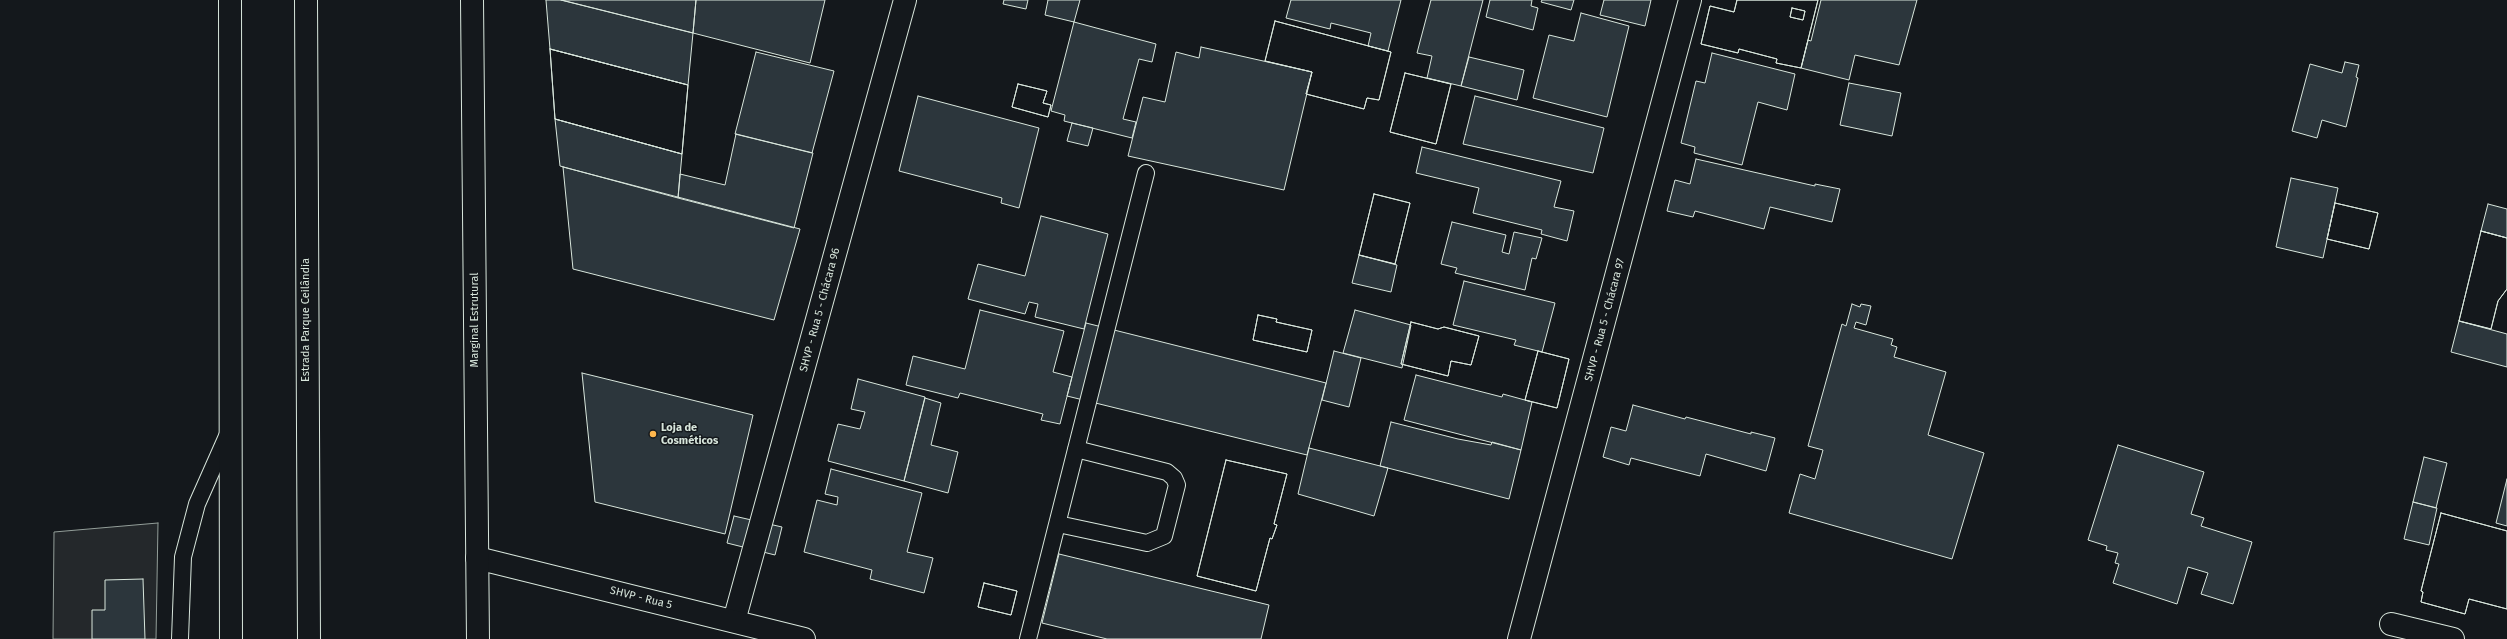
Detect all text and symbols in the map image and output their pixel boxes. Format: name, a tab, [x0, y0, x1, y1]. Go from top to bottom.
street label: SHVP - Rua 5 - Chácara 96	[797, 246, 843, 374]
street label: SHVP - Rua 5 - Chácara 97	[1582, 257, 1628, 383]
street label: Estrada Parque Ceilândia	[299, 258, 313, 382]
street label: Marginal Estrutural	[468, 273, 482, 367]
place label: Loja de Cosméticos	[661, 421, 718, 447]
marker: Loja de Cosméticos	[648, 429, 658, 439]
street label: SHVP - Rua 5	[608, 584, 674, 612]

